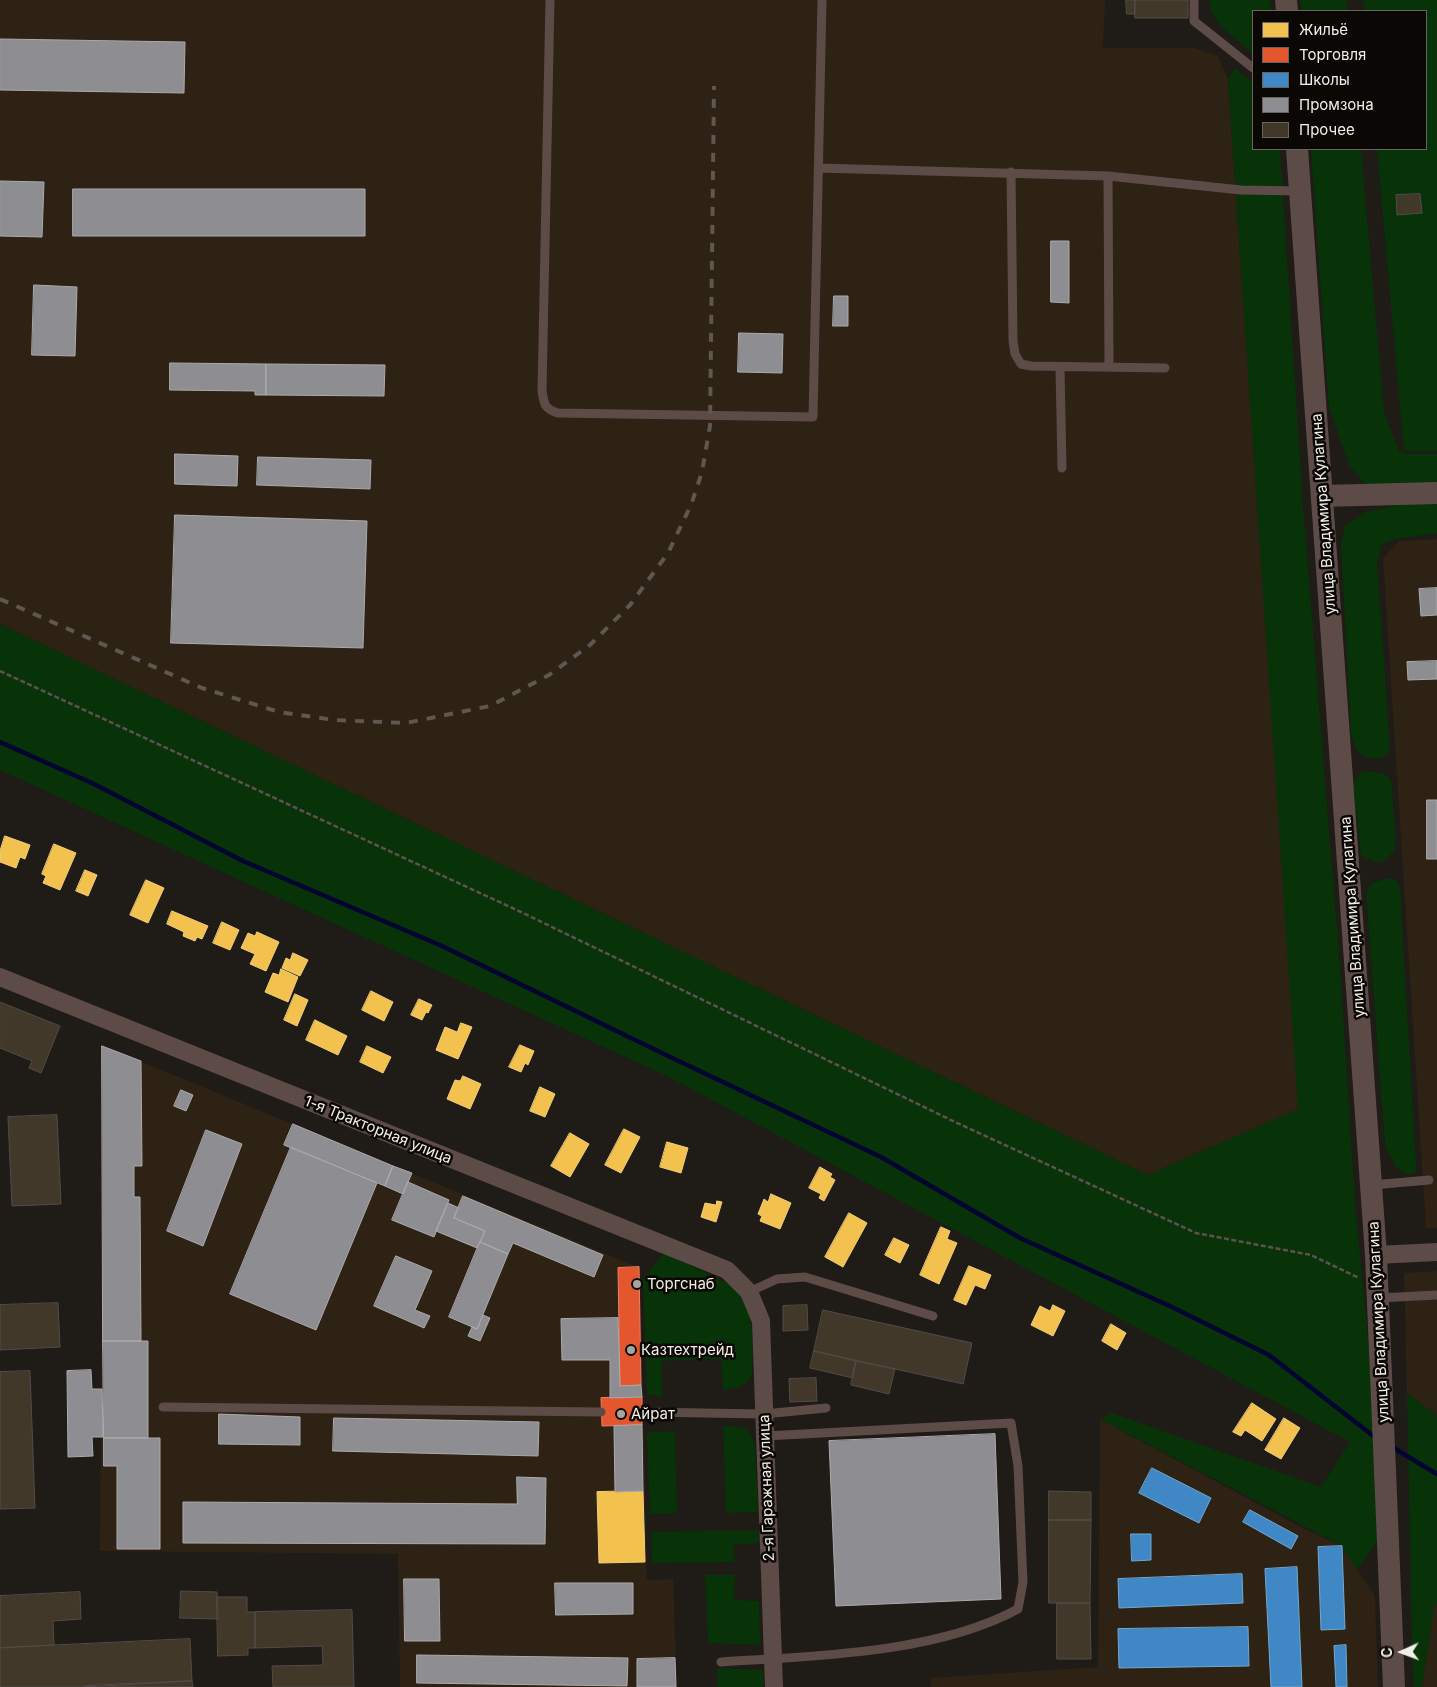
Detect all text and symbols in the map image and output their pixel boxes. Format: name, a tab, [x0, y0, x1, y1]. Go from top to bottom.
legend	[1252, 10, 1427, 150]
text: Жильё	[1299, 20, 1348, 39]
text: Торговля	[1299, 45, 1366, 64]
text: Школы	[1299, 70, 1350, 89]
text: Промзона	[1299, 95, 1374, 114]
text: Прочее	[1299, 120, 1355, 139]
street label: улица Владимира Кулагина	[1308, 413, 1340, 615]
street label: улица Владимира Кулагина	[1337, 816, 1369, 1018]
street label: 1-я Тракторная улица	[302, 1092, 454, 1168]
street label: улица Владимира Кулагина	[1365, 1221, 1393, 1423]
place label: Торгснаб	[647, 1275, 715, 1293]
marker: Торгснаб	[631, 1278, 643, 1290]
place label: Казтехтрейд	[641, 1341, 734, 1359]
marker: Казтехтрейд	[625, 1344, 637, 1356]
place label: Айрат	[631, 1405, 675, 1423]
marker: Айрат	[615, 1408, 627, 1420]
street label: 2-я Гаражная улица	[755, 1414, 779, 1562]
north arrow	[1377, 1627, 1427, 1677]
text: С	[1378, 1647, 1395, 1658]

